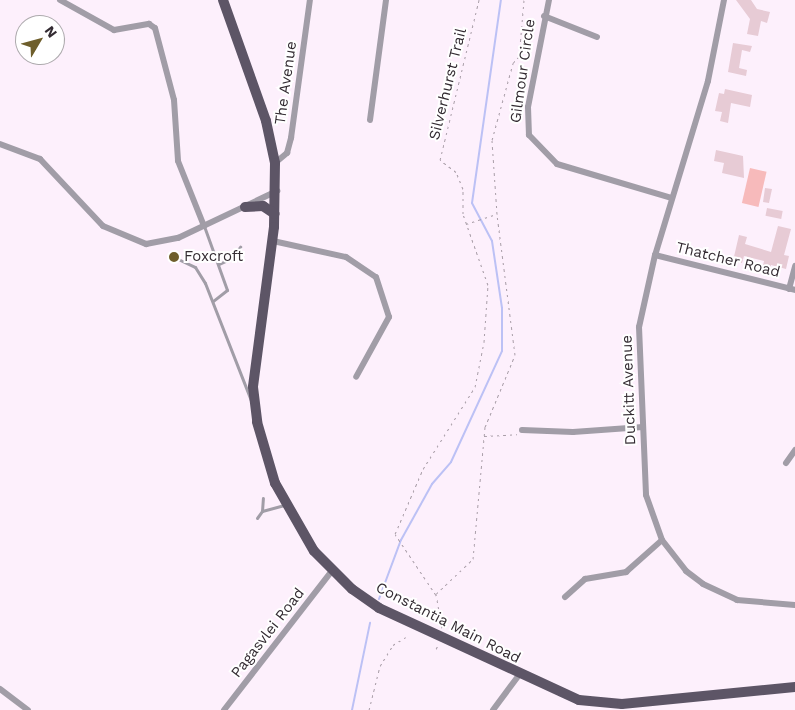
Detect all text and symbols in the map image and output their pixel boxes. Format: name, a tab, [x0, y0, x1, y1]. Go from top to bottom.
north arrow	[15, 15, 65, 65]
street label: Gilmour Circle	[507, 18, 539, 124]
text: N	[42, 23, 61, 41]
street label: Silverhurst Trail	[425, 26, 471, 142]
street label: The Avenue	[271, 40, 301, 126]
street label: Thatcher Road	[674, 238, 782, 282]
place label: Foxcroft	[184, 248, 243, 266]
marker: Foxcroft	[168, 251, 180, 263]
street label: Duckitt Avenue	[618, 334, 640, 446]
street label: Constantia Main Road	[372, 579, 524, 667]
street label: Pagasvlei Road	[227, 585, 309, 681]

